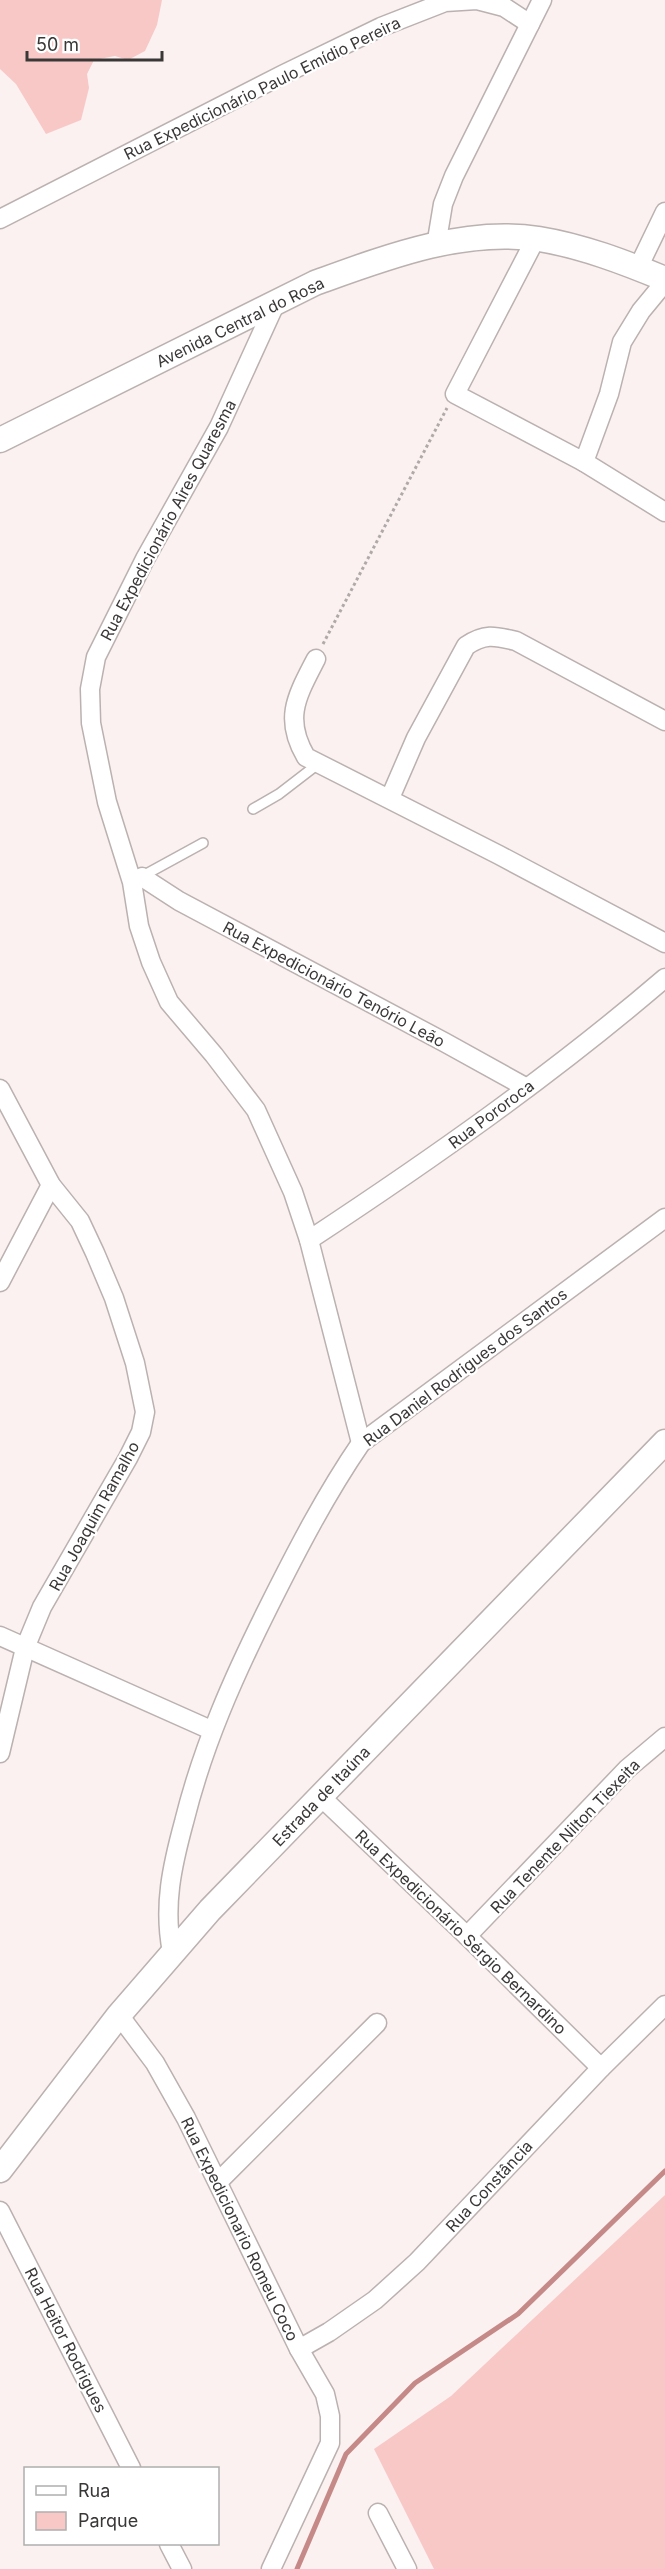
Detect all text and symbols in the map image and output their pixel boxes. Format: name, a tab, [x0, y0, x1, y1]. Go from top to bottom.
street label: Rua Expedicionário Paulo Emídio Pereira	[121, 12, 403, 164]
scale bar	[27, 24, 162, 62]
text: 50 m	[36, 34, 79, 55]
street label: Avenida Central do Rosa	[153, 273, 327, 371]
street label: Rua Expedicionário Aires Quaresma	[96, 396, 240, 644]
street label: Rua Expedicionário Tenório Leão	[220, 917, 448, 1051]
street label: Rua Pororoca	[444, 1075, 538, 1153]
street label: Rua Daniel Rodrigues dos Santos	[359, 1284, 571, 1450]
street label: Rua Joaquim Ramalho	[45, 1438, 143, 1594]
street label: Estrada de Itaúna	[268, 1742, 374, 1850]
street label: Rua Tenente Nilton Tiexeita	[486, 1755, 644, 1917]
street label: Rua Expedicionário Sérgio Bernardino	[351, 1826, 571, 2038]
street label: Rua Expedicionario Romeu Coco	[177, 2114, 303, 2344]
street label: Rua Constância	[441, 2136, 537, 2236]
street label: Rua Heitor Rodrigues	[21, 2264, 111, 2416]
legend	[24, 2467, 219, 2545]
text: Rua	[78, 2480, 110, 2501]
text: Parque	[78, 2510, 138, 2531]

